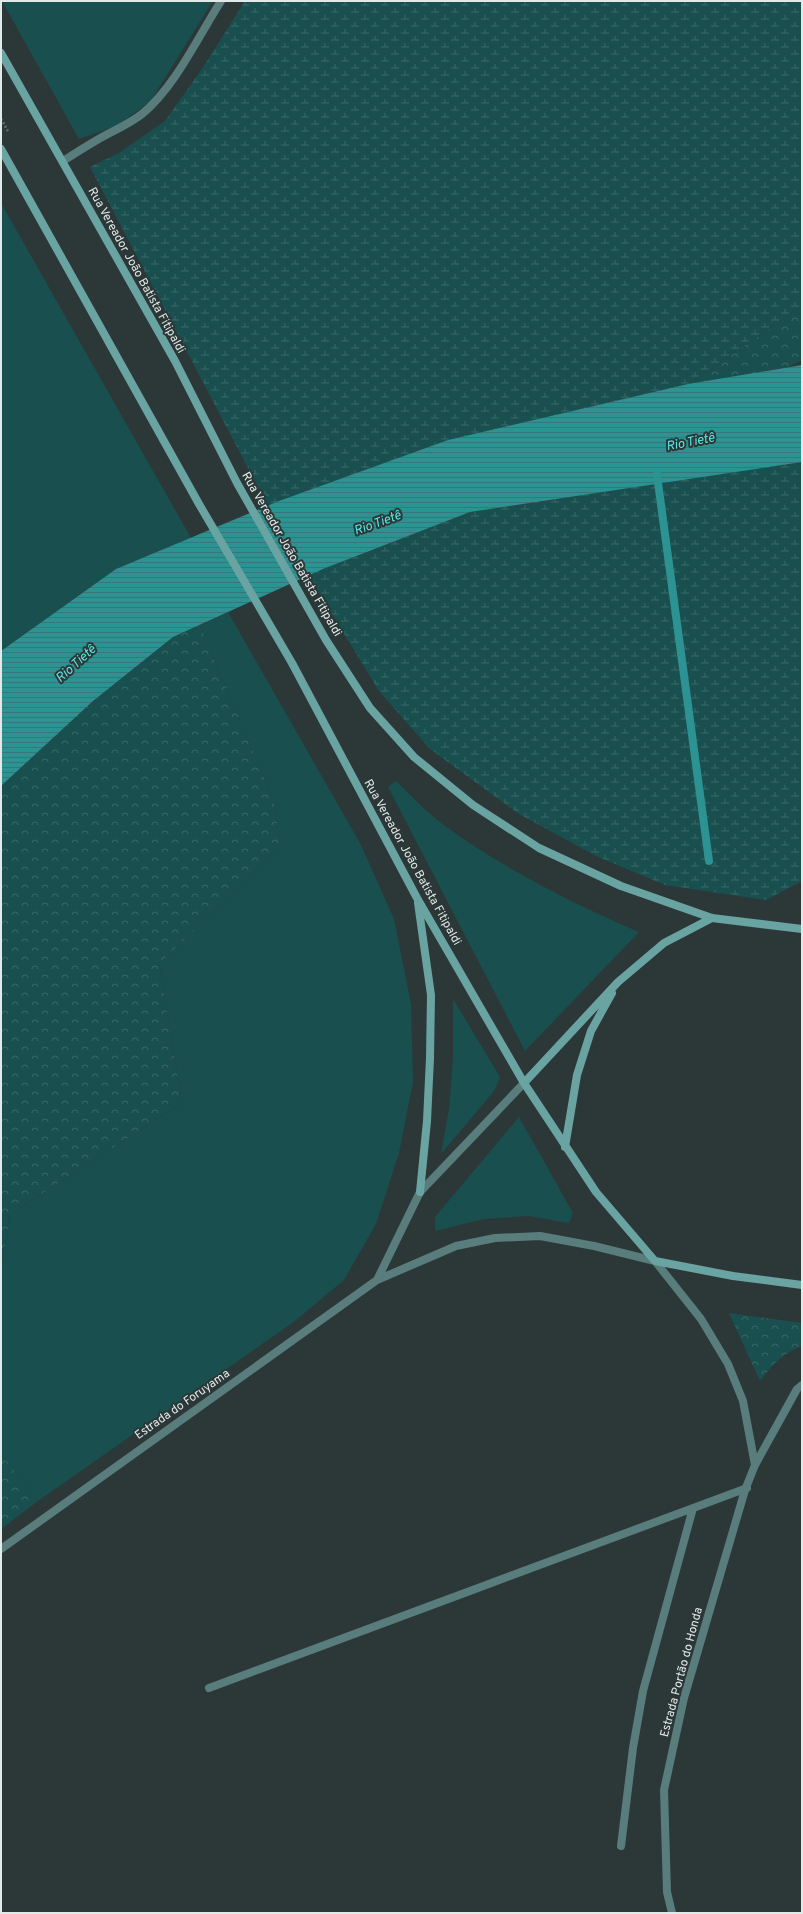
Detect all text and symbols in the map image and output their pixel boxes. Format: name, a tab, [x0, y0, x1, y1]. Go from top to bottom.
street label: Rua Vereador João Batista Fitipaldi	[84, 185, 189, 356]
water label: Rio Tietê	[665, 430, 716, 455]
street label: Rua Vereador João Batista Fitipaldi	[237, 469, 345, 640]
water label: Rio Tietê	[352, 508, 404, 540]
water label: Rio Tietê	[53, 642, 100, 687]
street label: Rua Vereador João Batista Fitipaldi	[360, 777, 465, 948]
street label: Estrada do Foruyama	[132, 1366, 233, 1444]
street label: Estrada Portão do Honda	[657, 1605, 707, 1739]

